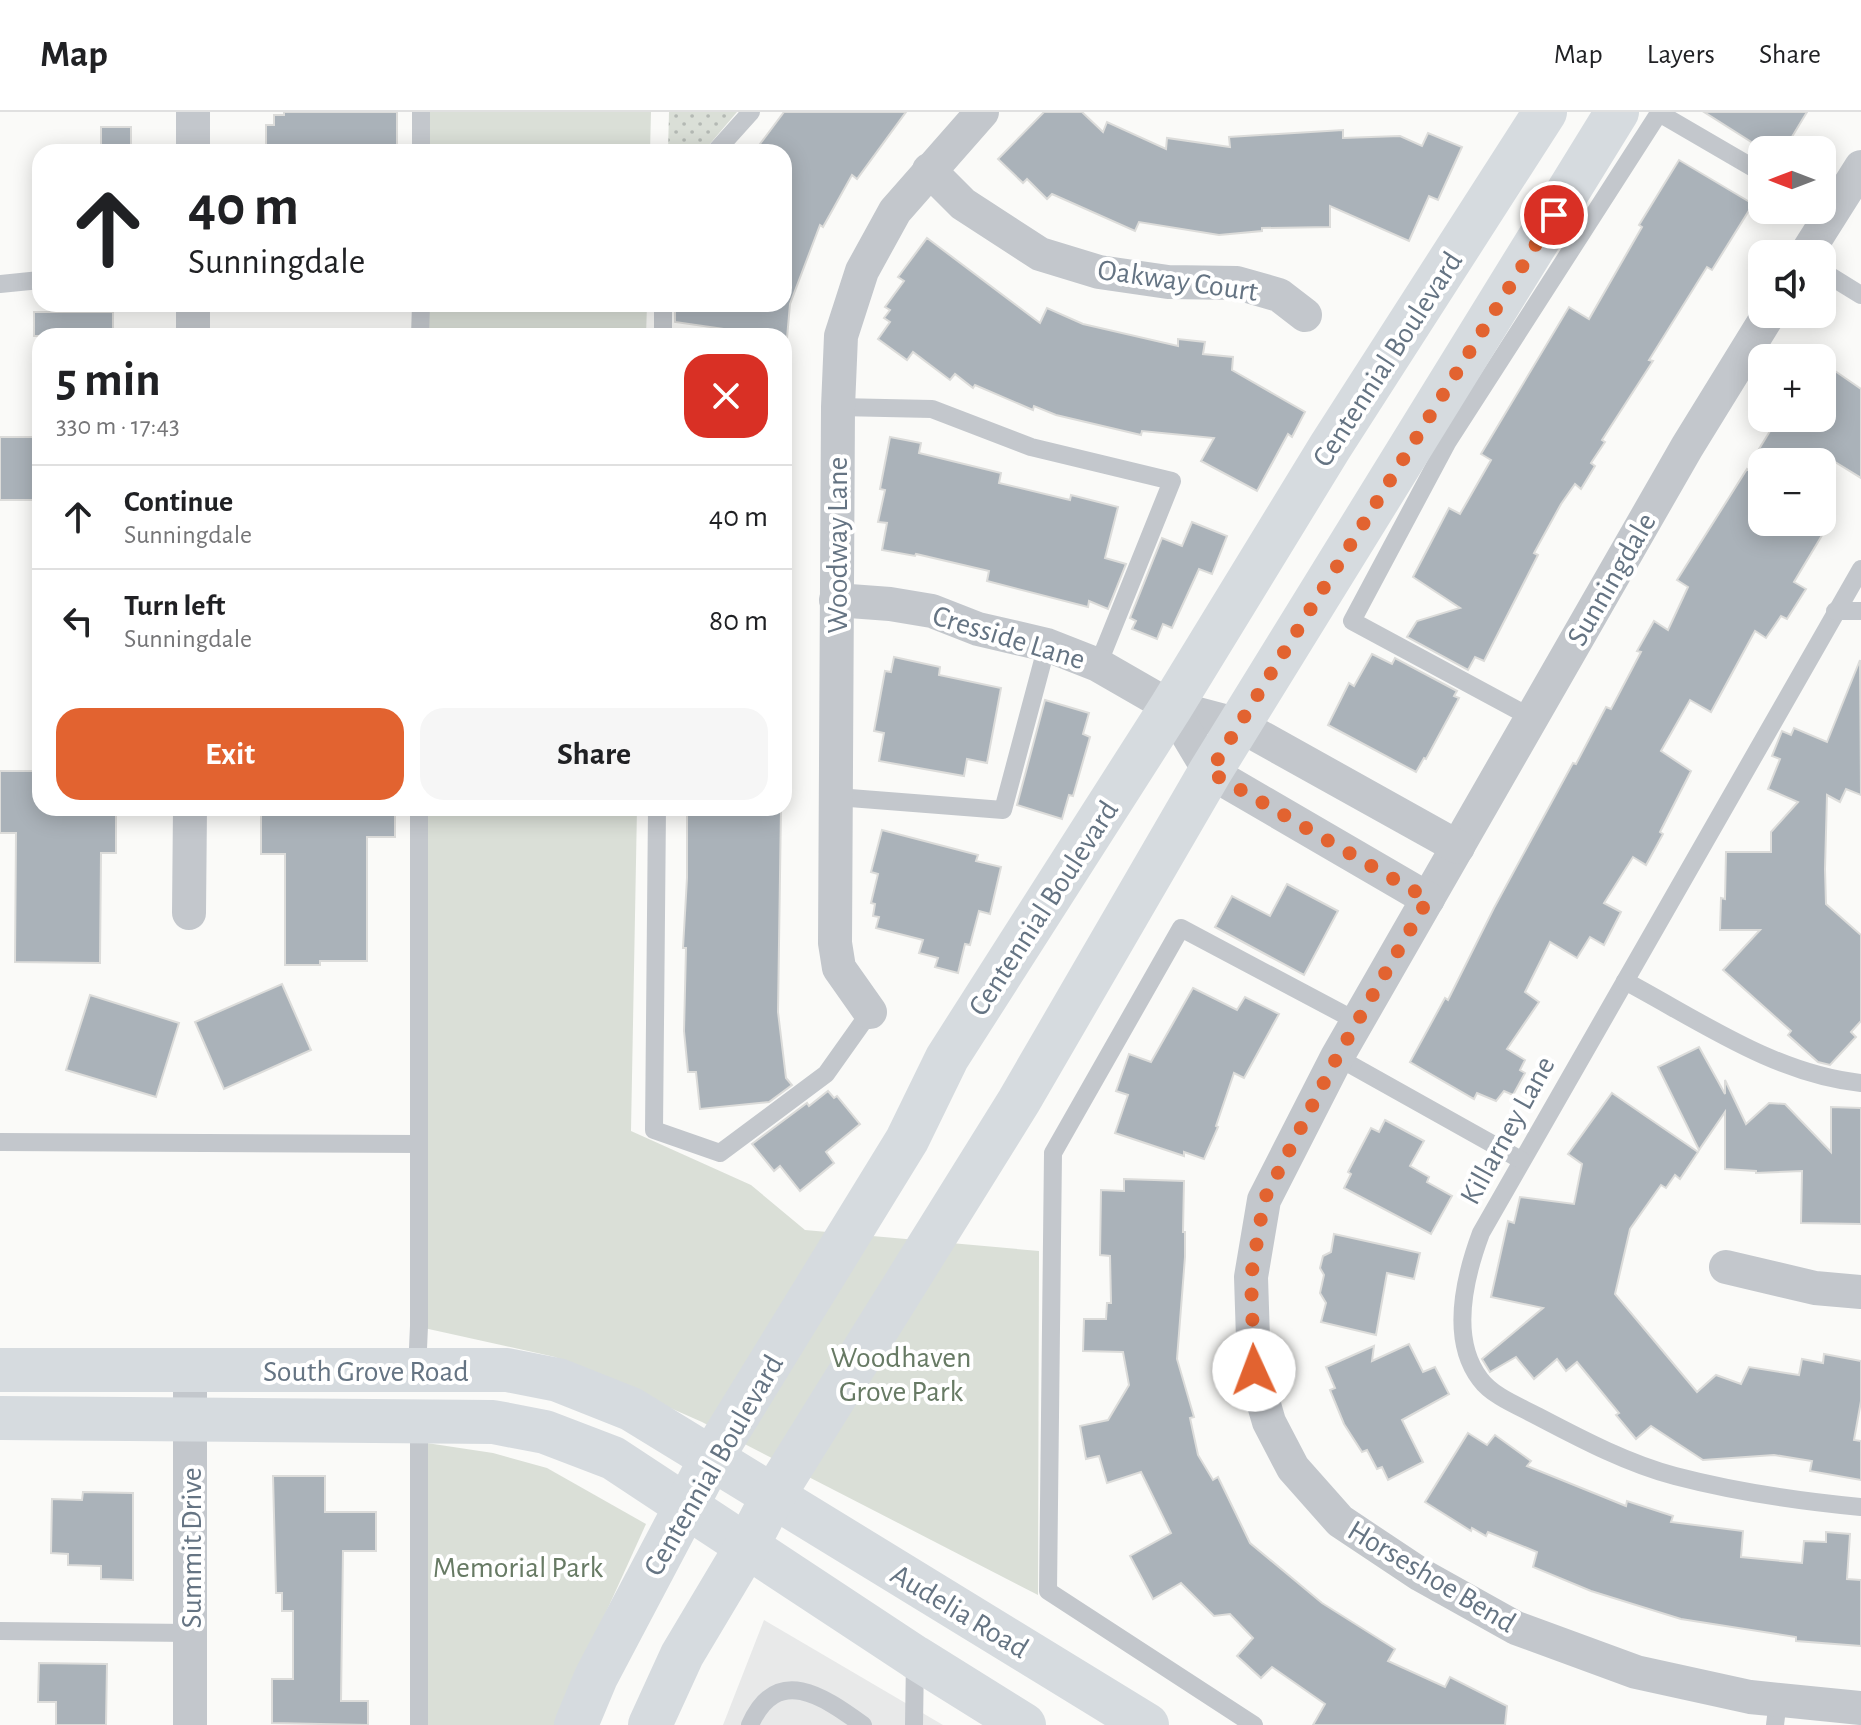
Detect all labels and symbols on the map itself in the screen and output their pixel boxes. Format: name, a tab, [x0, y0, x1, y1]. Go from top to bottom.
north arrow	[1748, 136, 1836, 224]
pin	[1520, 181, 1588, 249]
street label: Centennial Boulevard	[1307, 247, 1468, 472]
street label: Oakway Court	[1096, 255, 1260, 307]
street label: Woodway Lane	[823, 457, 853, 633]
street label: Sunningdale	[1562, 508, 1662, 651]
street label: Cresside Lane	[929, 601, 1088, 675]
street label: Centennial Boulevard	[963, 796, 1124, 1021]
street label: Killarney Lane	[1455, 1051, 1561, 1210]
position arrow	[1212, 1328, 1296, 1412]
park label: Woodhaven Grove Park	[830, 1343, 972, 1407]
street label: Centennial Boulevard	[639, 1350, 789, 1581]
street label: South Grove Road	[263, 1357, 469, 1387]
street label: Summit Drive	[177, 1467, 207, 1629]
street label: Horseshoe Bend	[1342, 1515, 1521, 1639]
park label: Memorial Park	[433, 1553, 603, 1583]
street label: Audelia Road	[886, 1559, 1033, 1665]

